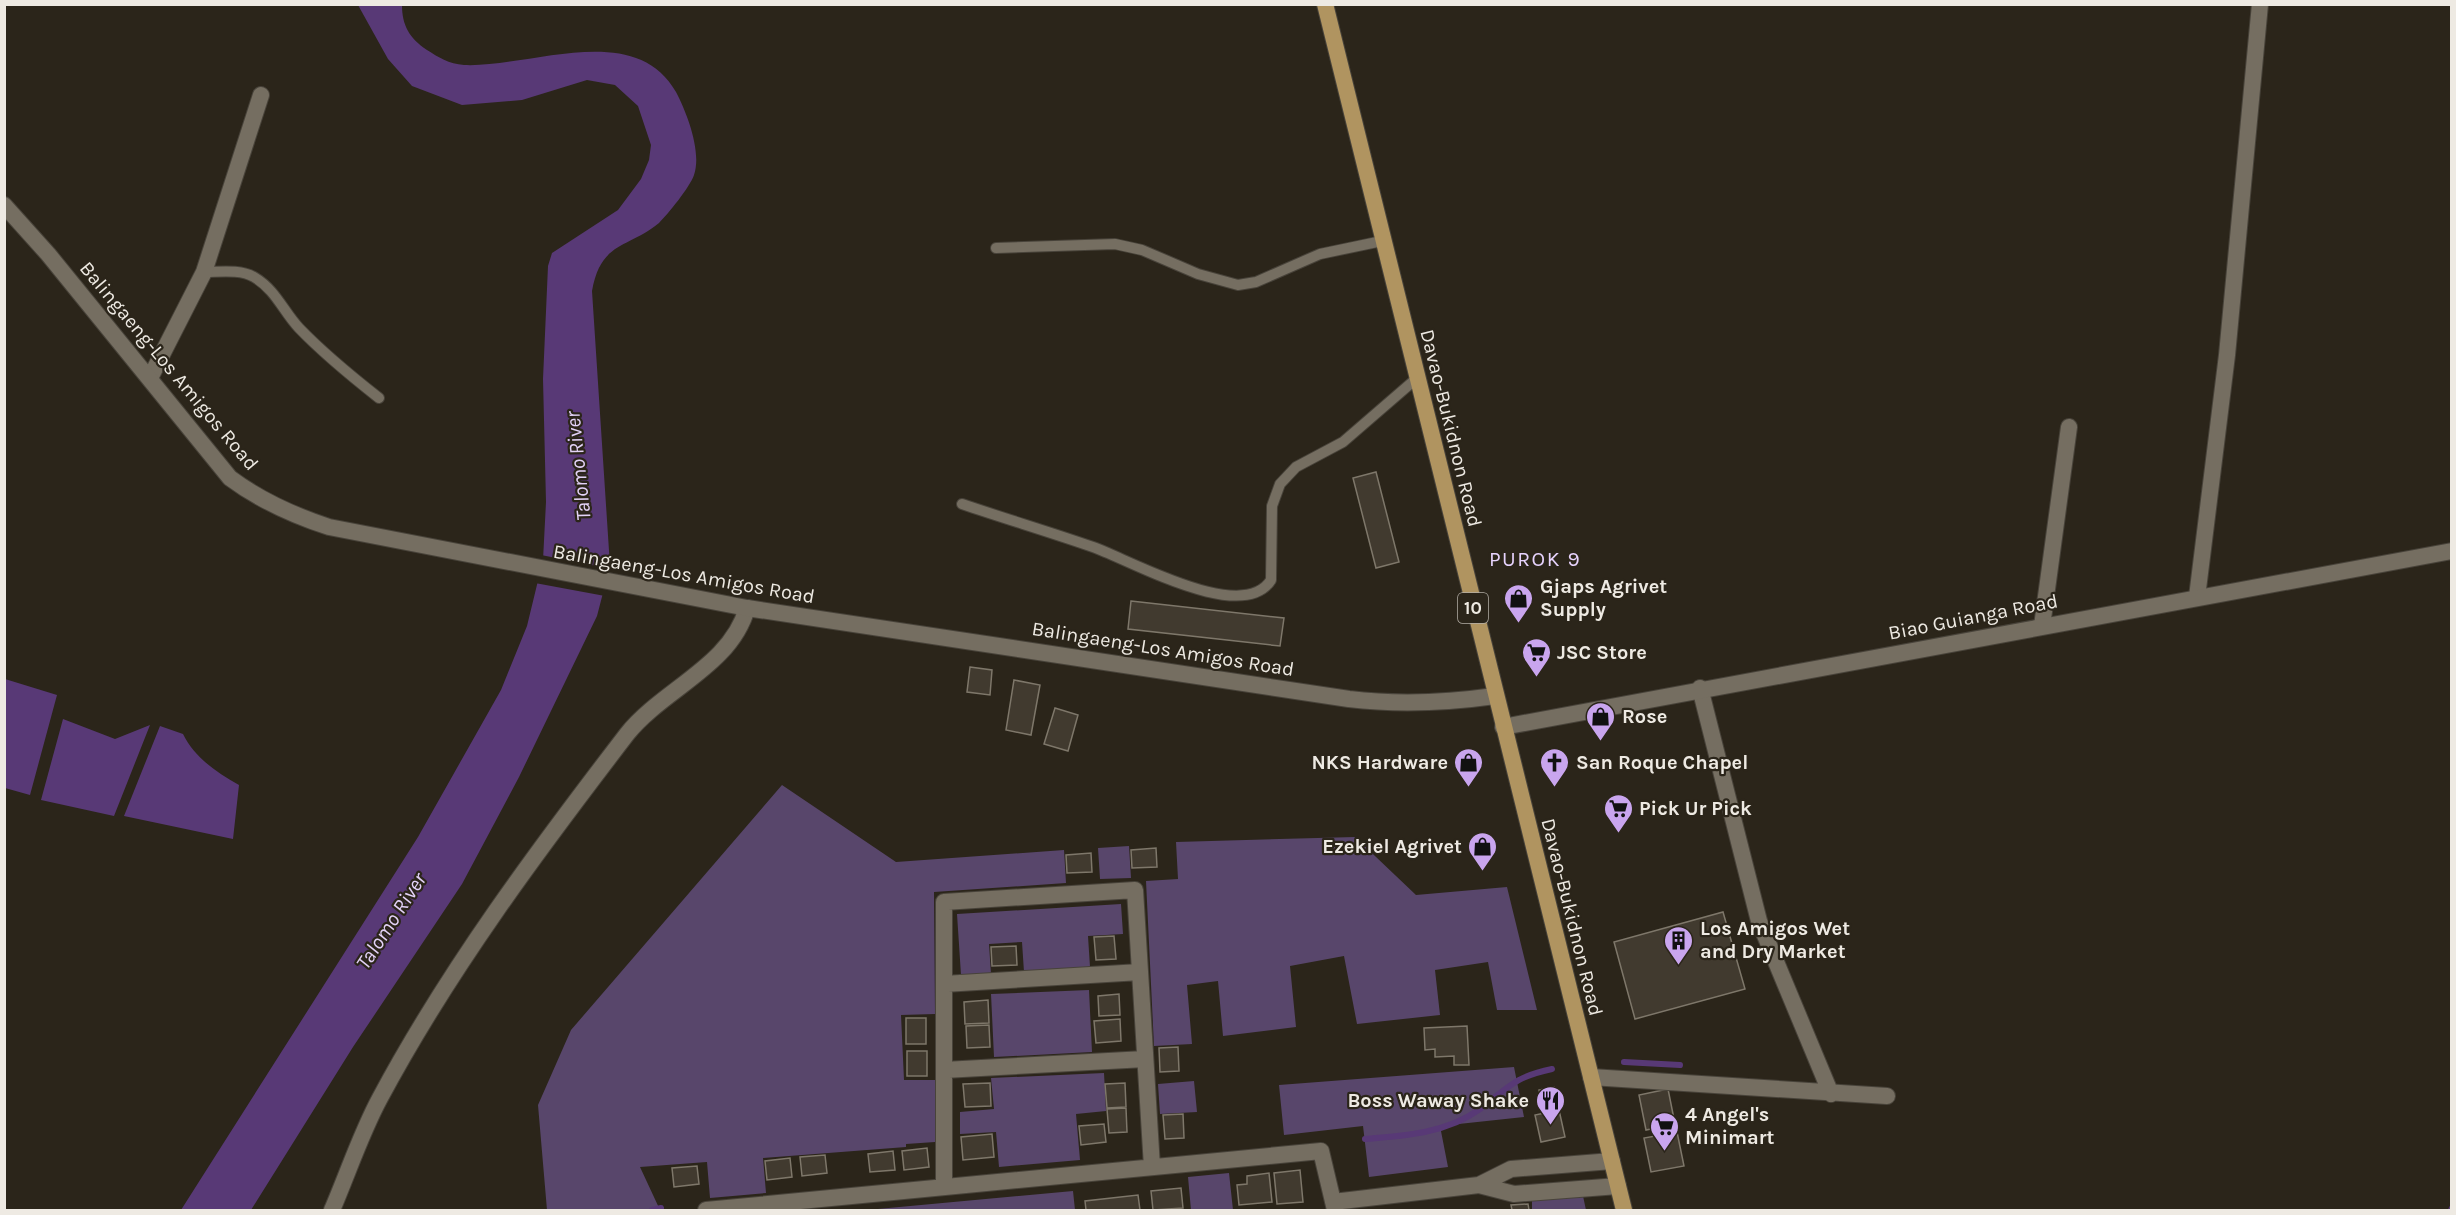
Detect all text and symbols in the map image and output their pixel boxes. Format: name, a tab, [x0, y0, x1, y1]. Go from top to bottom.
street label: Balingaeng-Los Amigos Road	[75, 257, 263, 475]
street label: Davao-Bukidnon Road	[1415, 327, 1487, 529]
water label: Talomo River	[560, 409, 596, 522]
street label: Balingaeng-Los Amigos Road	[551, 540, 817, 608]
district label: PUROK 9	[1489, 547, 1581, 571]
place label: Gjaps Agrivet Supply	[1540, 575, 1667, 621]
shop icon: Gjaps Agrivet Supply	[1503, 582, 1535, 624]
street label: Biao Guianga Road	[1886, 589, 2060, 645]
road number: 10	[1458, 593, 1488, 623]
street label: Balingaeng-Los Amigos Road	[1030, 617, 1296, 681]
supermarket icon: JSC Store	[1520, 636, 1552, 678]
place label: JSC Store	[1557, 641, 1647, 664]
shop icon: Rose	[1585, 700, 1617, 742]
place label: Rose	[1622, 705, 1667, 728]
shop icon: NKS Hardware	[1453, 746, 1485, 788]
church icon: San Roque Chapel	[1539, 746, 1571, 788]
place label: NKS Hardware	[1312, 751, 1448, 774]
place label: San Roque Chapel	[1576, 751, 1748, 774]
supermarket icon: Pick Ur Pick	[1602, 792, 1634, 834]
place label: Pick Ur Pick	[1639, 797, 1752, 820]
street label: Davao-Bukidnon Road	[1536, 816, 1608, 1018]
shop icon: Ezekiel Agrivet	[1467, 830, 1499, 872]
place label: Ezekiel Agrivet	[1322, 835, 1462, 858]
water label: Talomo River	[351, 868, 431, 974]
place label: Los Amigos Wet and Dry Market	[1700, 917, 1850, 963]
building icon: Los Amigos Wet and Dry Market	[1663, 924, 1695, 966]
restaurant icon: Boss Waway Shake	[1534, 1084, 1566, 1126]
place label: Boss Waway Shake	[1347, 1089, 1529, 1112]
place label: 4 Angel's Minimart	[1685, 1103, 1775, 1149]
supermarket icon: 4 Angel's Minimart	[1648, 1110, 1680, 1152]

